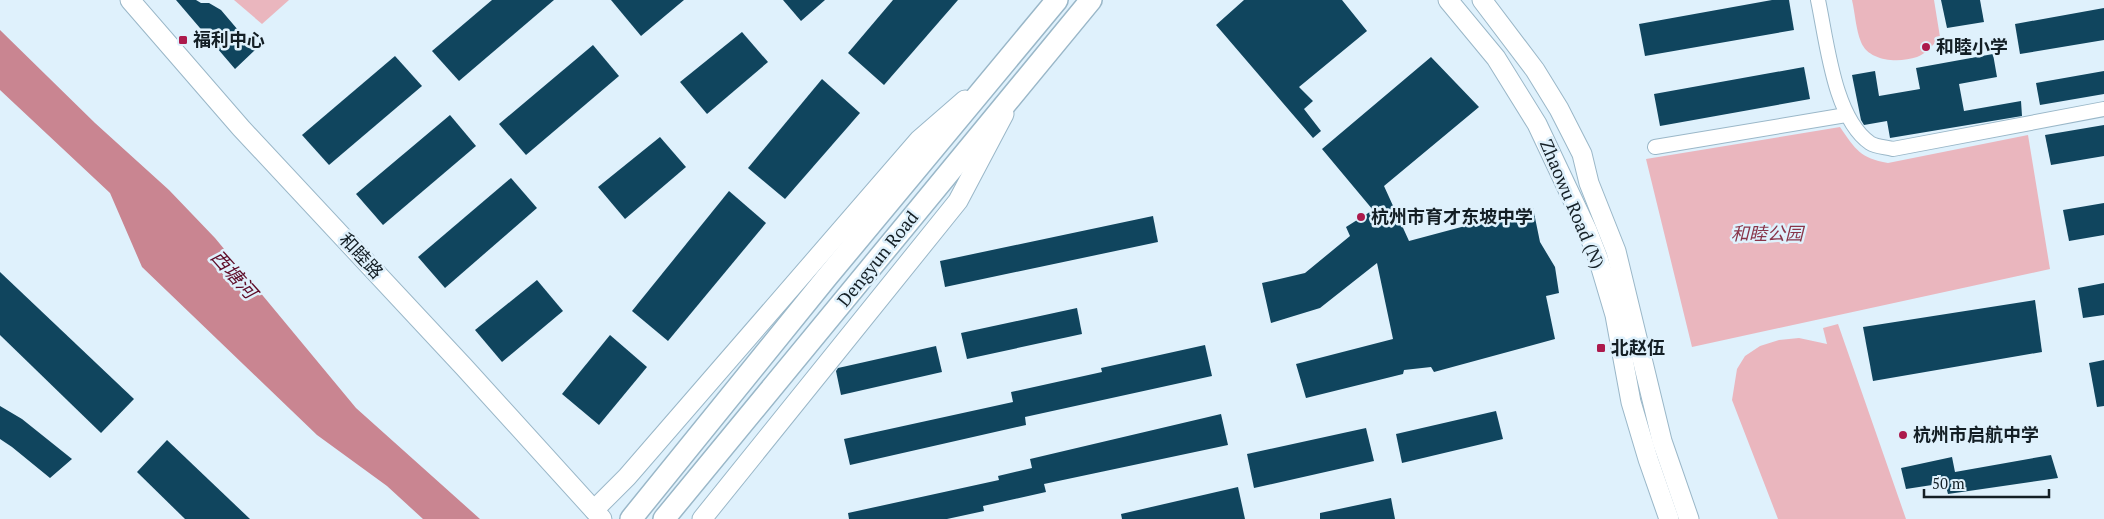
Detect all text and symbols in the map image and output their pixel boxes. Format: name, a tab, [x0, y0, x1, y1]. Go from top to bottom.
place label: 福利中心	[193, 27, 265, 51]
marker: 福利中心	[177, 34, 189, 46]
place label: 和睦小学	[1936, 34, 2008, 58]
marker: 和睦小学	[1920, 41, 1932, 53]
street label: Zhaowu Road (N)	[1535, 135, 1611, 272]
place label: 杭州市育才东坡中学	[1371, 204, 1533, 228]
street label: Dengyun Road	[831, 206, 923, 311]
marker: 杭州市育才东坡中学	[1355, 211, 1367, 223]
park label: 和睦公园	[1731, 221, 1806, 245]
street label: 和睦路	[335, 227, 389, 283]
water label: 西塘河	[206, 244, 265, 306]
place label: 北赵伍	[1611, 335, 1665, 359]
marker: 北赵伍	[1595, 342, 1607, 354]
place label: 杭州市启航中学	[1913, 422, 2039, 446]
marker: 杭州市启航中学	[1897, 429, 1909, 441]
scale bar	[1924, 466, 2049, 498]
text: 50 m	[1932, 473, 1965, 493]

